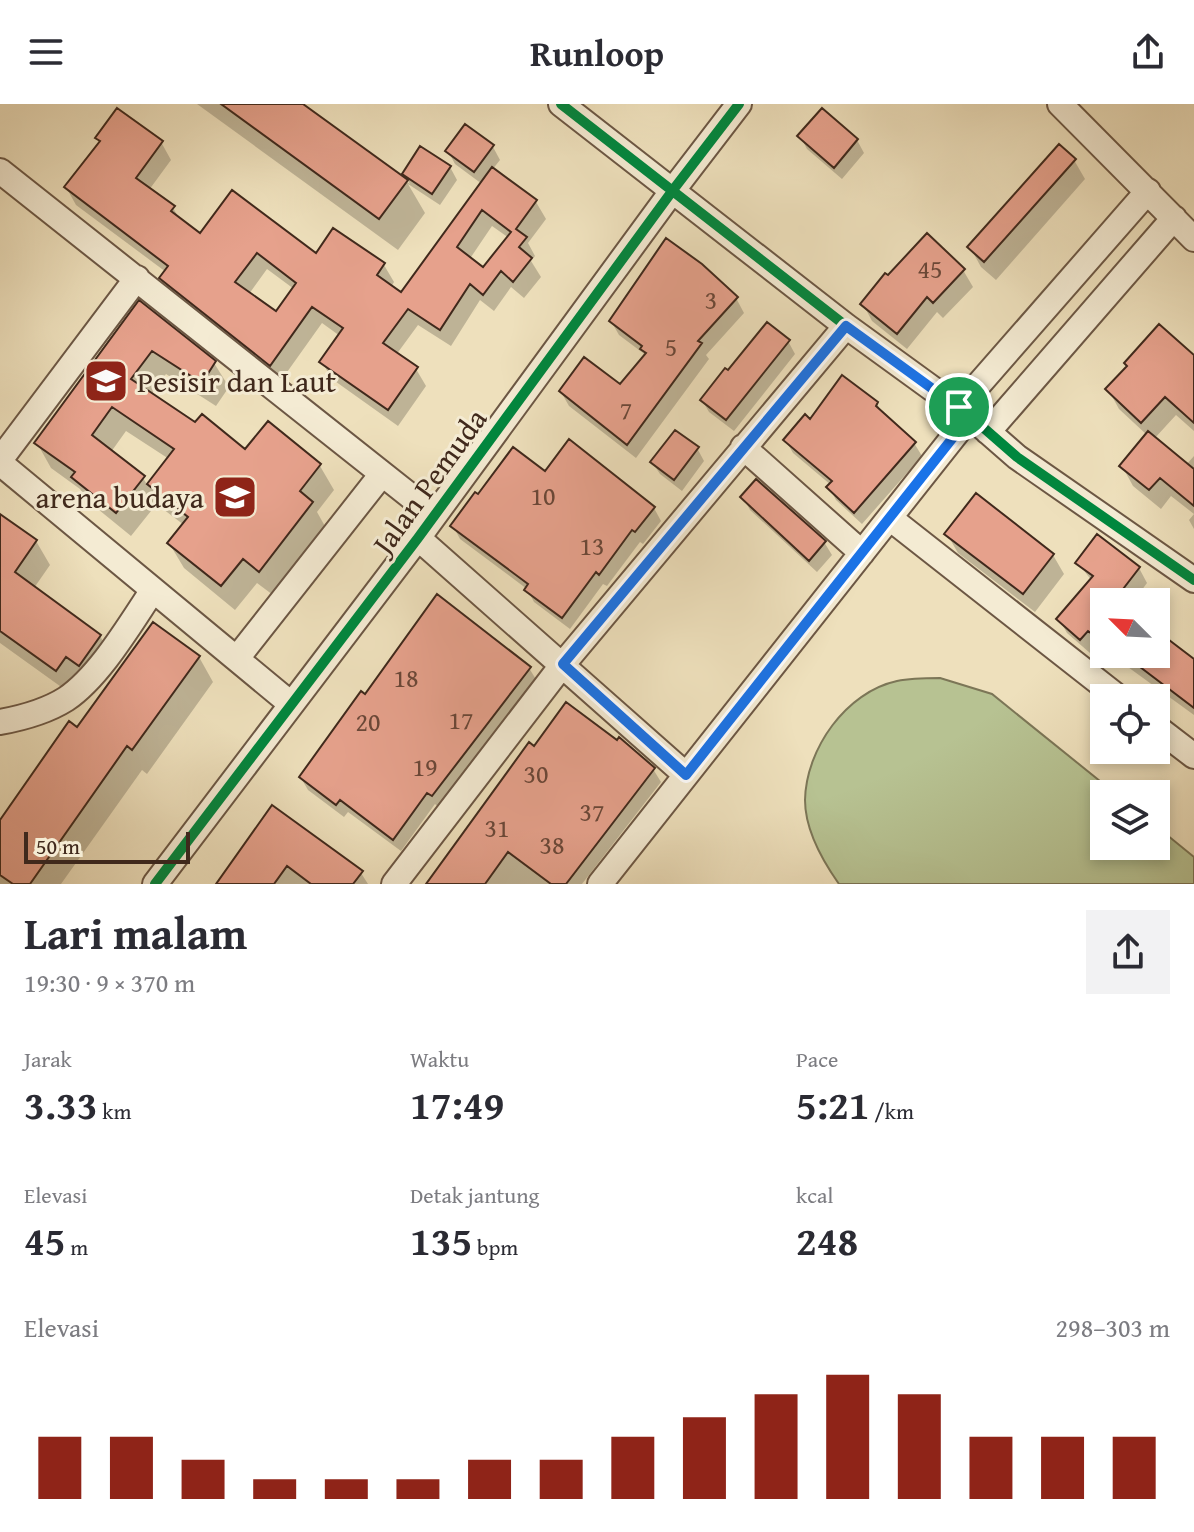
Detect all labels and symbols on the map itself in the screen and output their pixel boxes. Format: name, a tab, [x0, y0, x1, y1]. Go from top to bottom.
house number: 45	[917, 249, 943, 288]
house number: 3	[705, 280, 717, 319]
house number: 5	[665, 327, 677, 366]
school or university icon: Pesisir dan Laut	[82, 357, 130, 405]
place label: Pesisir dan Laut	[137, 359, 337, 403]
pin	[925, 373, 993, 441]
house number: 7	[620, 390, 632, 429]
street label: Jalan Pemuda	[359, 399, 497, 566]
school or university icon: arena budaya	[211, 473, 259, 521]
place label: arena budaya	[36, 475, 204, 519]
house number: 10	[530, 476, 556, 515]
house number: 13	[579, 526, 605, 565]
north arrow	[1090, 588, 1170, 668]
house number: 18	[393, 658, 419, 697]
house number: 17	[448, 700, 474, 739]
house number: 20	[355, 702, 381, 741]
house number: 19	[412, 747, 438, 786]
house number: 30	[523, 754, 549, 793]
house number: 37	[579, 792, 605, 831]
house number: 31	[484, 808, 510, 847]
house number: 38	[539, 825, 565, 864]
scale bar	[24, 828, 190, 864]

